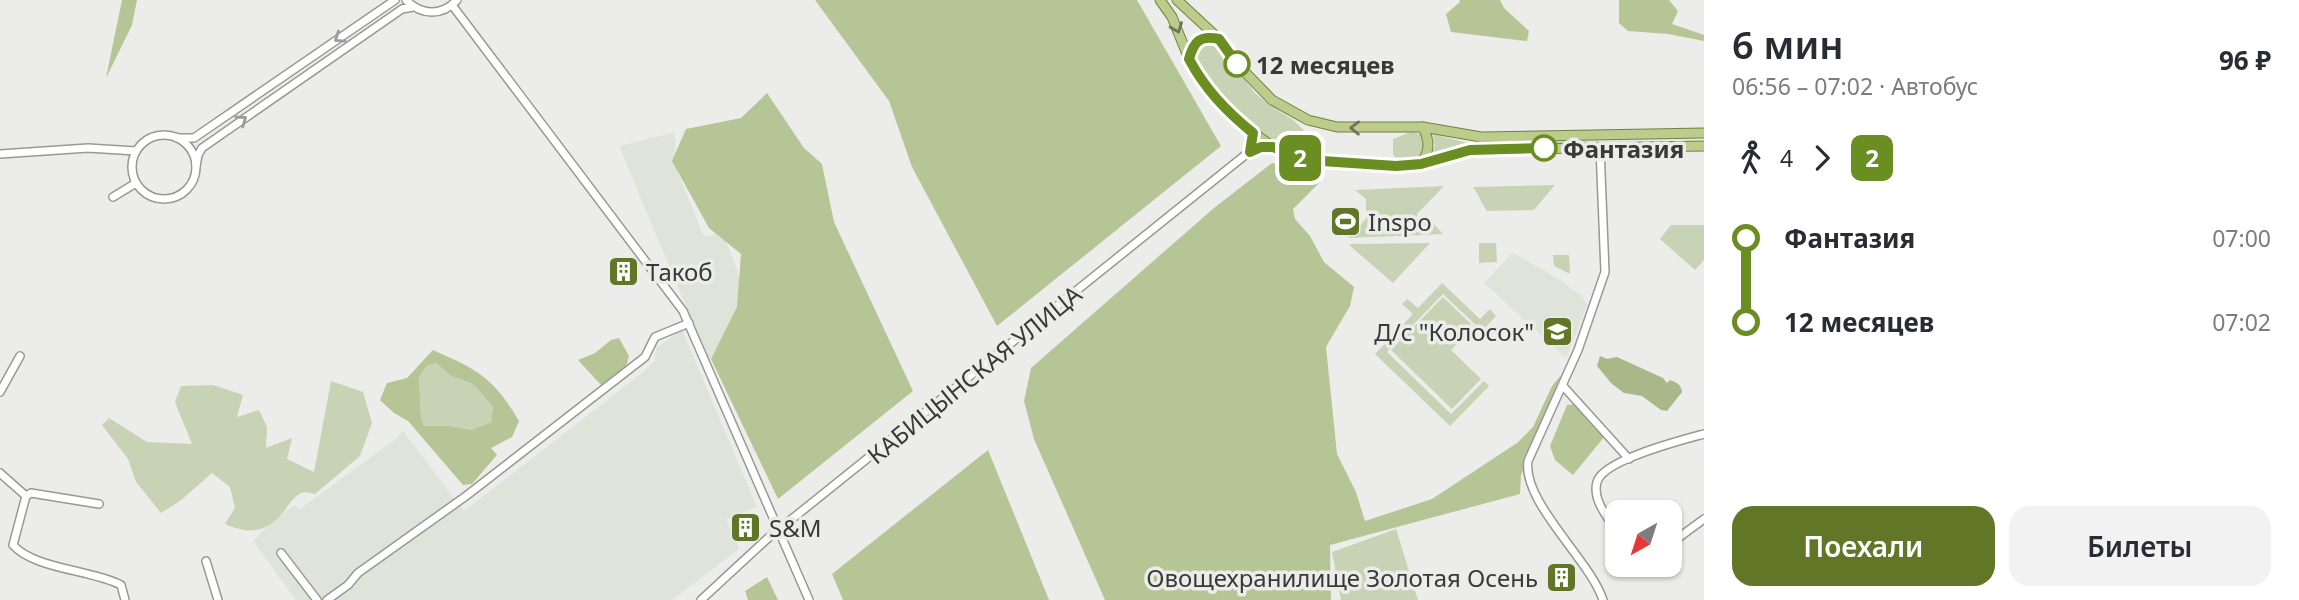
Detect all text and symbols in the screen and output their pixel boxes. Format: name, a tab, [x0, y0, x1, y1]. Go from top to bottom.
text: 6 мин	[1732, 18, 1844, 70]
one-way arrow	[1168, 22, 1182, 34]
one-way arrow	[334, 30, 347, 43]
text: 96 ₽	[2219, 42, 2271, 78]
place label: 12 месяцев	[1256, 48, 1395, 81]
marker: 12 месяцев	[1224, 51, 1250, 77]
text: 06:56 – 07:02 · Автобус	[1732, 70, 1978, 102]
one-way arrow	[234, 116, 247, 128]
one-way arrow	[1350, 120, 1360, 136]
place label: Фантазия	[1563, 132, 1684, 165]
line badge: 2	[1277, 135, 1323, 181]
marker: Фантазия	[1531, 135, 1557, 161]
icon: walk	[1732, 139, 1770, 177]
icon: forward	[1803, 139, 1841, 177]
text: 2	[1293, 141, 1307, 174]
text: 2	[1865, 141, 1879, 174]
text: 4	[1780, 142, 1793, 174]
sports icon: Inspo	[1328, 204, 1362, 238]
place label: Inspo	[1368, 205, 1432, 238]
text: Фантазия	[1784, 220, 1915, 256]
text: 07:00	[2212, 222, 2271, 254]
building icon: Такоб	[606, 254, 640, 288]
place label: Такоб	[646, 255, 713, 288]
street label: КАБИЦЫНСКАЯ УЛИЦА	[860, 277, 1089, 471]
text: 12 месяцев	[1784, 304, 1934, 340]
text: 07:02	[2212, 306, 2271, 338]
school or university icon: Д/с "Колосок"	[1540, 314, 1574, 348]
place label: Д/с "Колосок"	[1374, 315, 1534, 348]
north arrow	[1605, 500, 1682, 578]
map controls	[1605, 500, 1682, 577]
button: Поехали	[1732, 506, 1995, 586]
button: Билеты	[2009, 506, 2271, 586]
building icon: S&M	[729, 510, 763, 544]
place label: S&M	[769, 511, 822, 544]
building icon: Овощехранилище Золотая Осень	[1544, 560, 1578, 594]
place label: Овощехранилище Золотая Осень	[1146, 561, 1538, 594]

